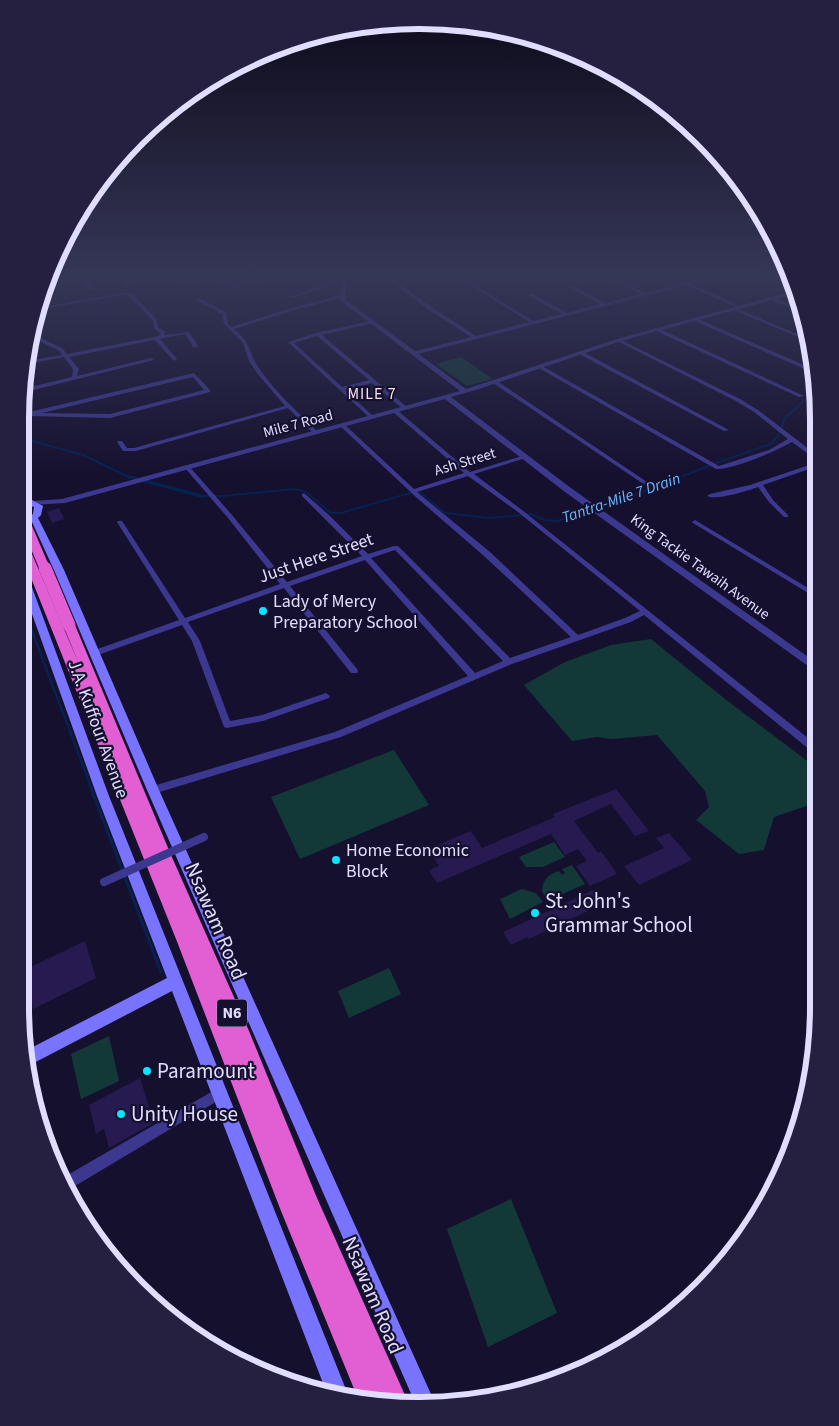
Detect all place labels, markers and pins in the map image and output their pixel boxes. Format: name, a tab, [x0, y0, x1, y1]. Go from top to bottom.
place label: Lady of Mercy Preparatory School	[273, 589, 418, 635]
marker: Lady of Mercy Preparatory School	[257, 605, 269, 617]
place label: Home Economic Block	[346, 838, 469, 884]
marker: Home Economic Block	[330, 854, 342, 866]
place label: St. John's Grammar School	[545, 886, 693, 940]
marker: St. John's Grammar School	[529, 907, 541, 919]
place label: Paramount	[157, 1056, 255, 1086]
marker: Paramount	[141, 1065, 153, 1077]
place label: Unity House	[131, 1099, 238, 1129]
marker: Unity House	[115, 1108, 127, 1120]

